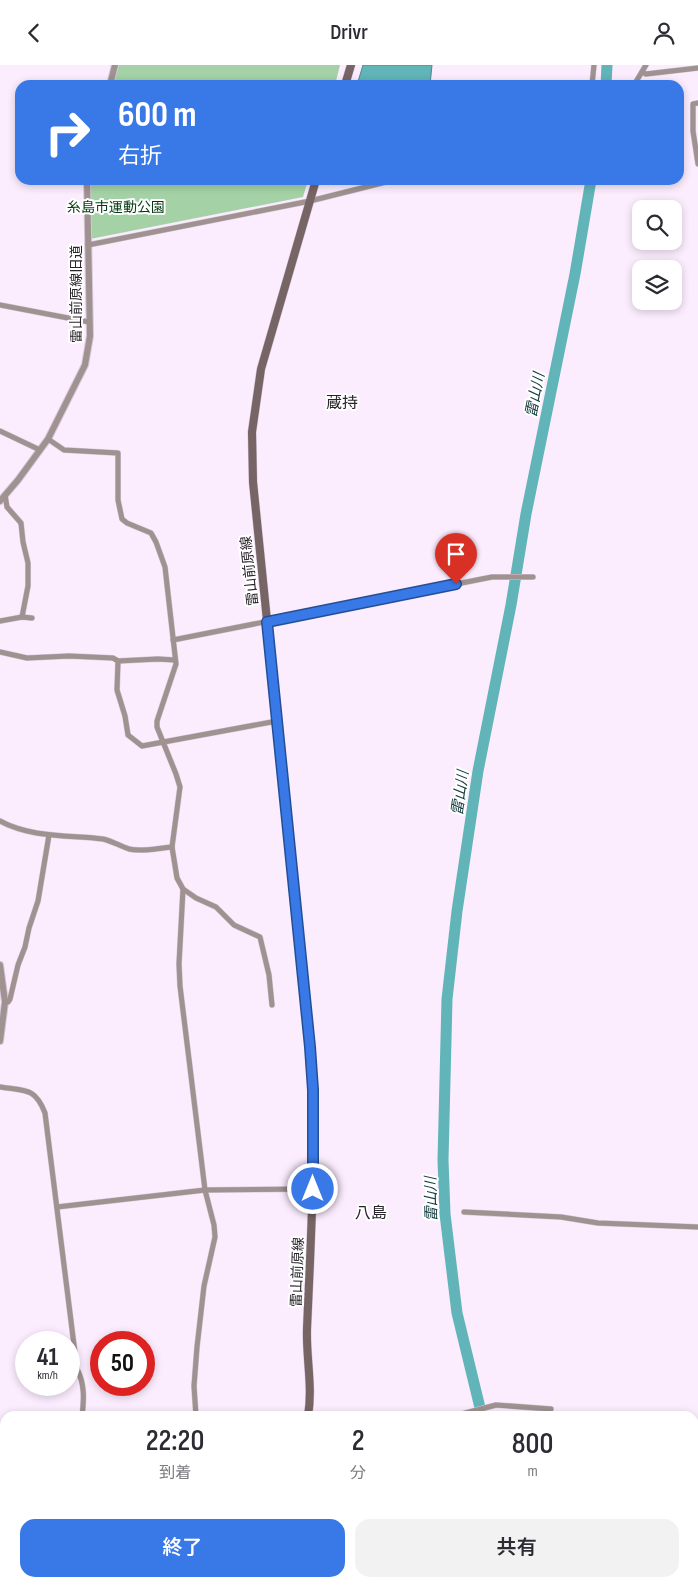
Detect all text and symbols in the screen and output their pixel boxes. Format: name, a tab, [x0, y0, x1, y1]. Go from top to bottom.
icon: back	[20, 19, 48, 47]
text: Drivr	[330, 19, 368, 46]
icon: person	[650, 19, 678, 47]
text: 600 m	[118, 94, 196, 137]
icon: right	[35, 100, 100, 165]
text: 右折	[118, 143, 162, 170]
park label: 糸島市運動公園	[67, 199, 165, 216]
map controls	[632, 200, 682, 310]
button: search	[632, 200, 682, 250]
street label: 雷山前原線旧道	[68, 245, 85, 343]
button: layers	[632, 260, 682, 310]
water label: 雷山川	[522, 369, 549, 419]
district label: 蔵持	[326, 394, 358, 413]
pin	[435, 533, 477, 584]
street label: 雷山前原線	[237, 535, 262, 607]
icon: arrive	[442, 540, 470, 568]
water label: 雷山川	[448, 767, 473, 817]
position arrow	[286, 1162, 338, 1214]
water label: 雷山川	[422, 1174, 441, 1222]
district label: 八島	[355, 1204, 387, 1223]
street label: 雷山前原線	[288, 1237, 307, 1307]
speed limit sign: 50	[90, 1331, 155, 1396]
text: 41	[37, 1342, 58, 1373]
text: km/h	[37, 1368, 58, 1383]
text: 22:20	[146, 1423, 204, 1459]
text: 2	[352, 1423, 364, 1459]
text: 800	[512, 1426, 553, 1462]
text: m	[527, 1462, 538, 1481]
text: 到着	[159, 1464, 191, 1483]
text: 分	[350, 1464, 366, 1483]
button: 終了	[20, 1519, 345, 1577]
button: 共有	[355, 1519, 679, 1577]

